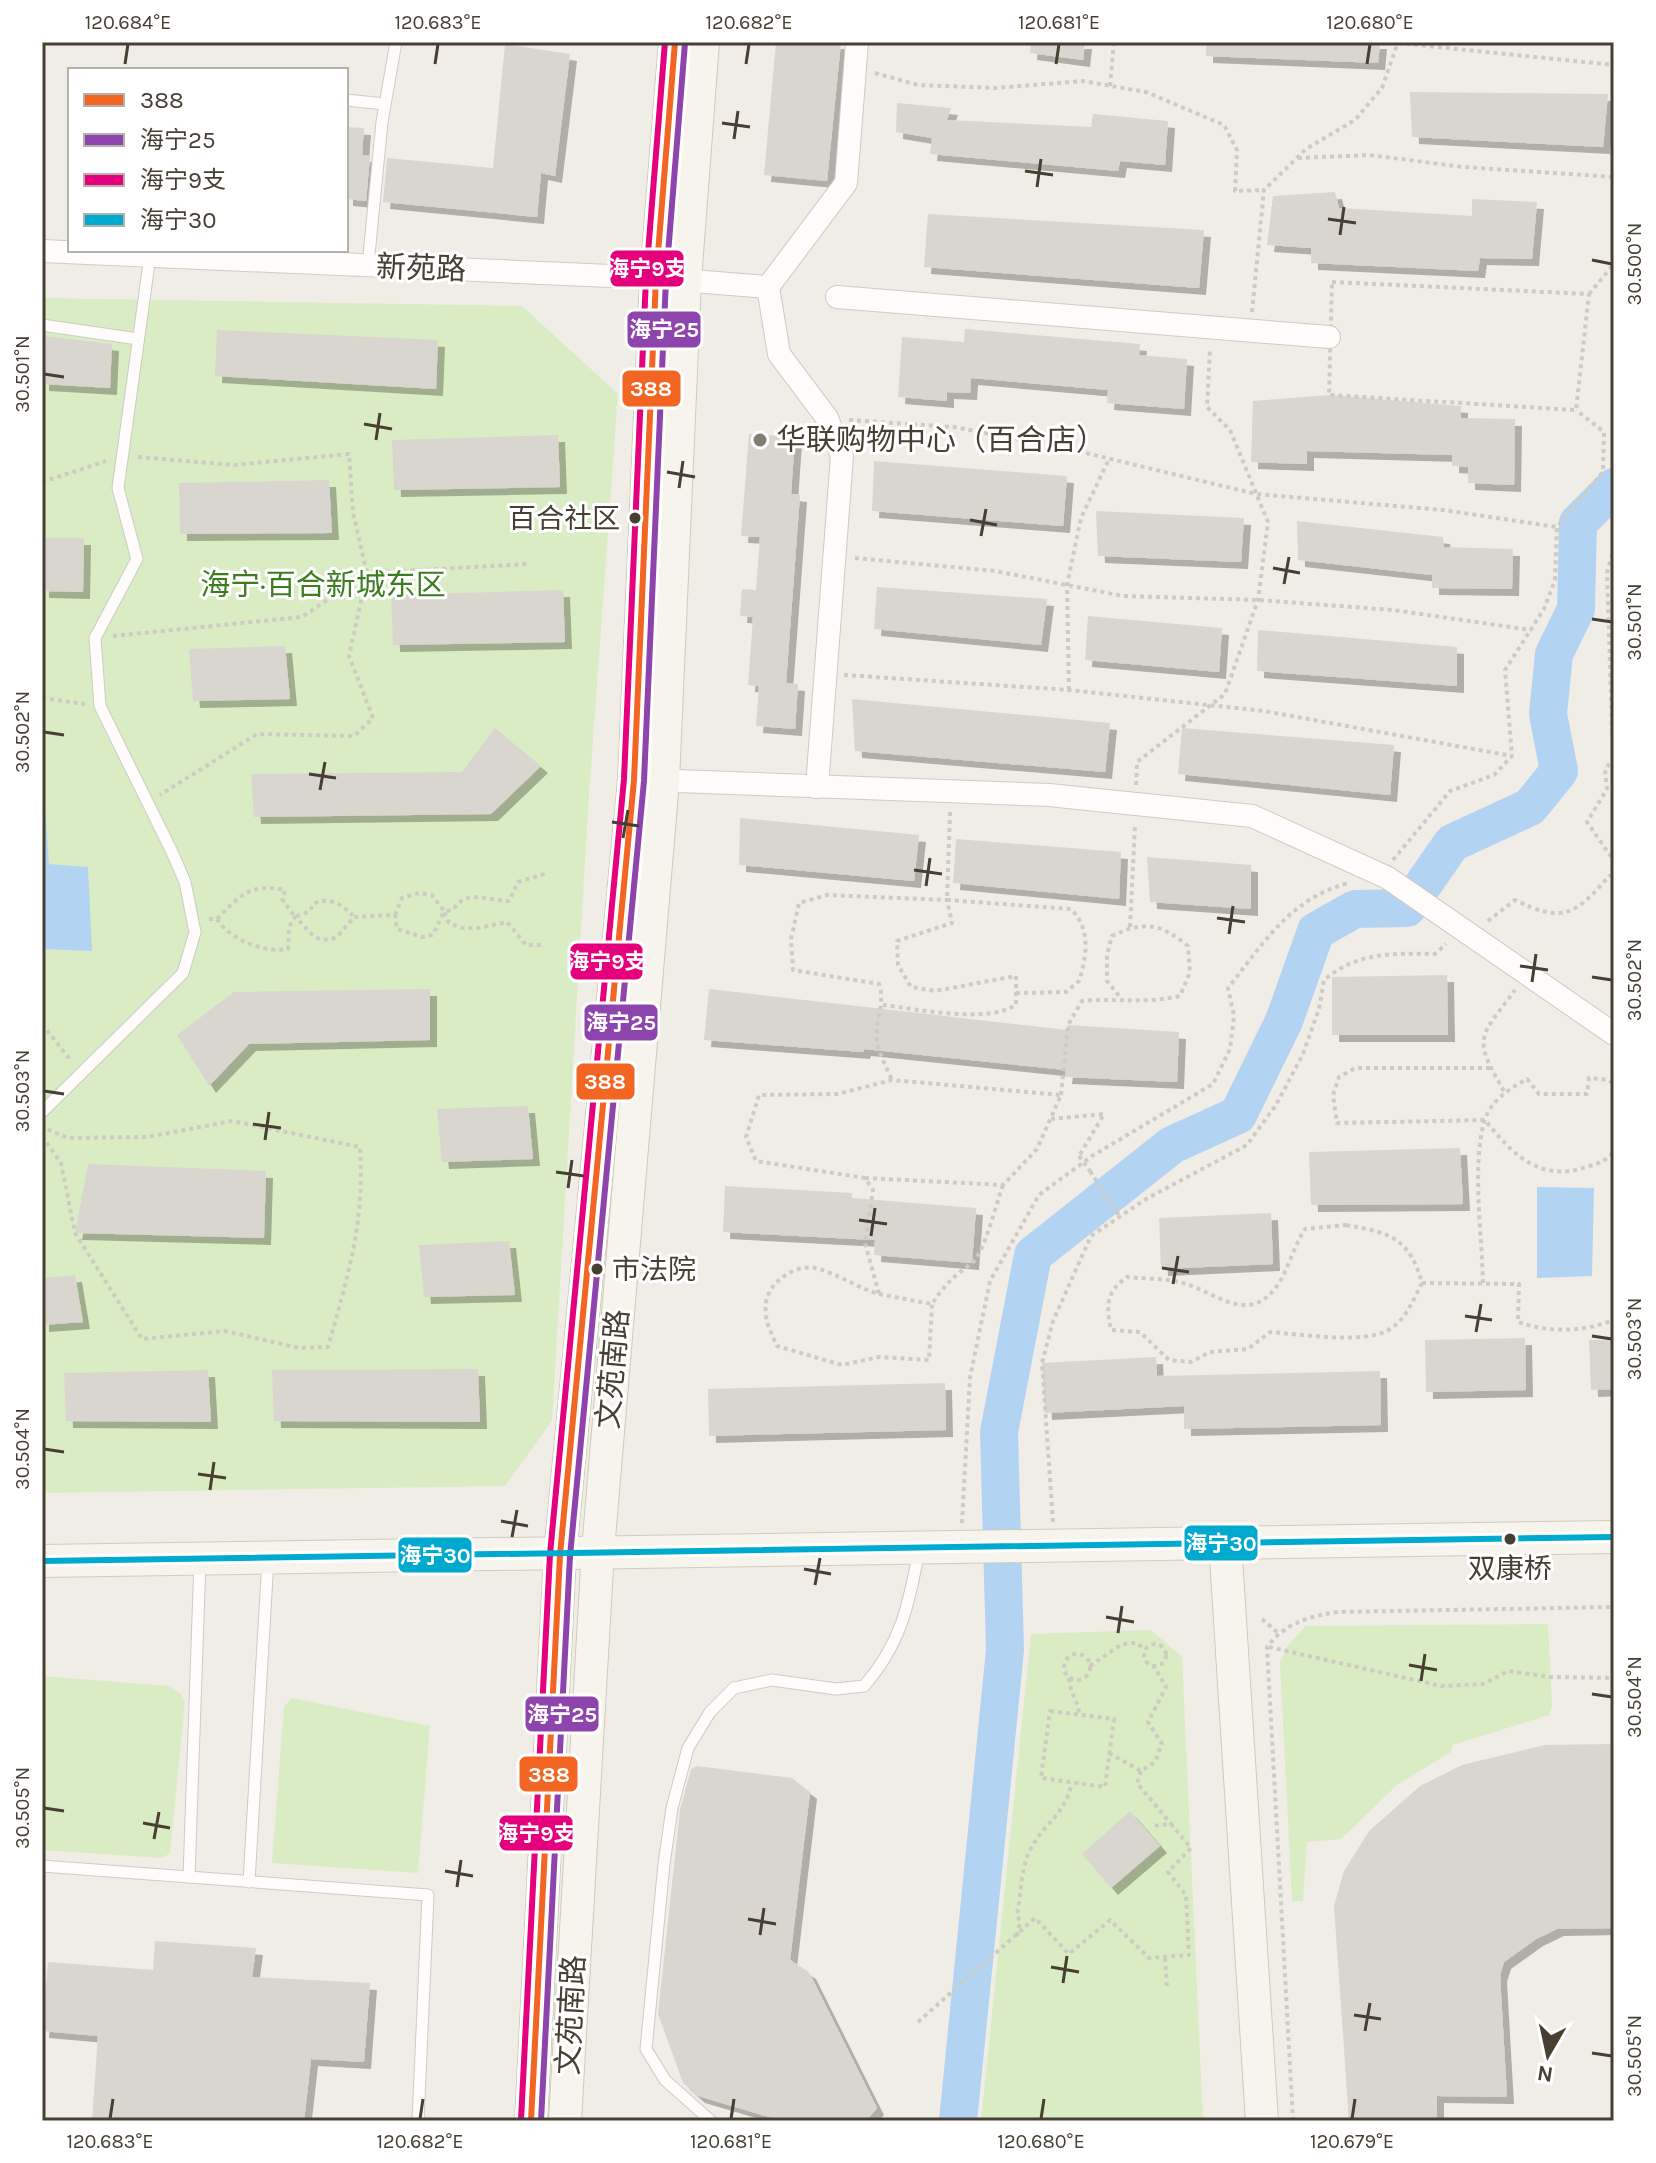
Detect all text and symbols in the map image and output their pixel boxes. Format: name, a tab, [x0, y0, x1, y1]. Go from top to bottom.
text: 120.684°E	[85, 11, 171, 34]
text: 120.683°E	[394, 11, 482, 34]
text: 120.682°E	[705, 11, 793, 34]
text: 120.681°E	[1018, 11, 1100, 34]
text: 120.680°E	[1326, 11, 1414, 34]
legend	[68, 68, 348, 252]
text: 388	[140, 86, 184, 114]
text: 海宁25	[140, 126, 215, 154]
text: 海宁9支	[140, 166, 226, 194]
text: 海宁30	[140, 206, 216, 234]
text: 30.500°N	[1623, 223, 1646, 305]
street label: 新苑路	[375, 248, 467, 288]
line badge: 海宁9支	[609, 249, 685, 288]
text: 海宁9支	[607, 256, 687, 282]
line badge: 海宁25	[626, 310, 702, 349]
text: 海宁25	[629, 317, 699, 343]
text: 30.501°N	[11, 335, 34, 413]
line badge: 388	[621, 369, 682, 408]
text: 388	[630, 376, 672, 402]
place label: 华联购物中心（百合店）	[776, 422, 1106, 458]
marker: 华联购物中心（百合店）	[751, 431, 769, 449]
place label: 百合社区	[508, 502, 620, 535]
marker: 百合社区	[627, 510, 643, 526]
park label: 海宁·百合新城东区	[200, 567, 446, 603]
text: 30.501°N	[1623, 583, 1646, 661]
text: 30.502°N	[11, 691, 34, 773]
text: 30.502°N	[1623, 939, 1646, 1021]
line badge: 海宁9支	[569, 942, 644, 981]
text: 海宁9支	[567, 949, 647, 975]
line badge: 海宁25	[583, 1003, 659, 1042]
text: 海宁25	[586, 1010, 656, 1036]
text: 30.503°N	[11, 1050, 34, 1132]
line badge: 388	[575, 1062, 636, 1101]
text: 388	[584, 1069, 626, 1095]
place label: 市法院	[612, 1253, 696, 1286]
marker: 市法院	[589, 1261, 605, 1277]
text: 30.503°N	[1623, 1298, 1646, 1380]
street label: 文苑南路	[590, 1308, 636, 1430]
text: 30.504°N	[11, 1408, 34, 1490]
line badge: 海宁30	[1183, 1524, 1259, 1562]
text: 海宁30	[1185, 1531, 1257, 1557]
marker: 双康桥	[1502, 1531, 1518, 1547]
line badge: 海宁30	[397, 1536, 473, 1574]
text: 海宁30	[399, 1543, 471, 1569]
place label: 双康桥	[1468, 1552, 1552, 1585]
text: 30.504°N	[1623, 1656, 1646, 1738]
line badge: 海宁25	[524, 1695, 600, 1733]
text: 海宁25	[527, 1702, 597, 1728]
line badge: 388	[518, 1755, 579, 1793]
text: 388	[528, 1762, 570, 1788]
text: 30.505°N	[11, 1767, 34, 1849]
line badge: 海宁9支	[498, 1814, 574, 1852]
text: 海宁9支	[496, 1821, 576, 1847]
street label: 文苑南路	[550, 1954, 592, 2076]
north arrow	[1508, 2015, 1588, 2095]
text: 30.505°N	[1623, 2015, 1646, 2097]
text: N	[1535, 2060, 1555, 2088]
text: 120.683°E	[66, 2130, 154, 2153]
text: 120.682°E	[376, 2130, 464, 2153]
text: 120.681°E	[690, 2130, 772, 2153]
text: 120.680°E	[997, 2130, 1085, 2153]
text: 120.679°E	[1310, 2130, 1394, 2153]

